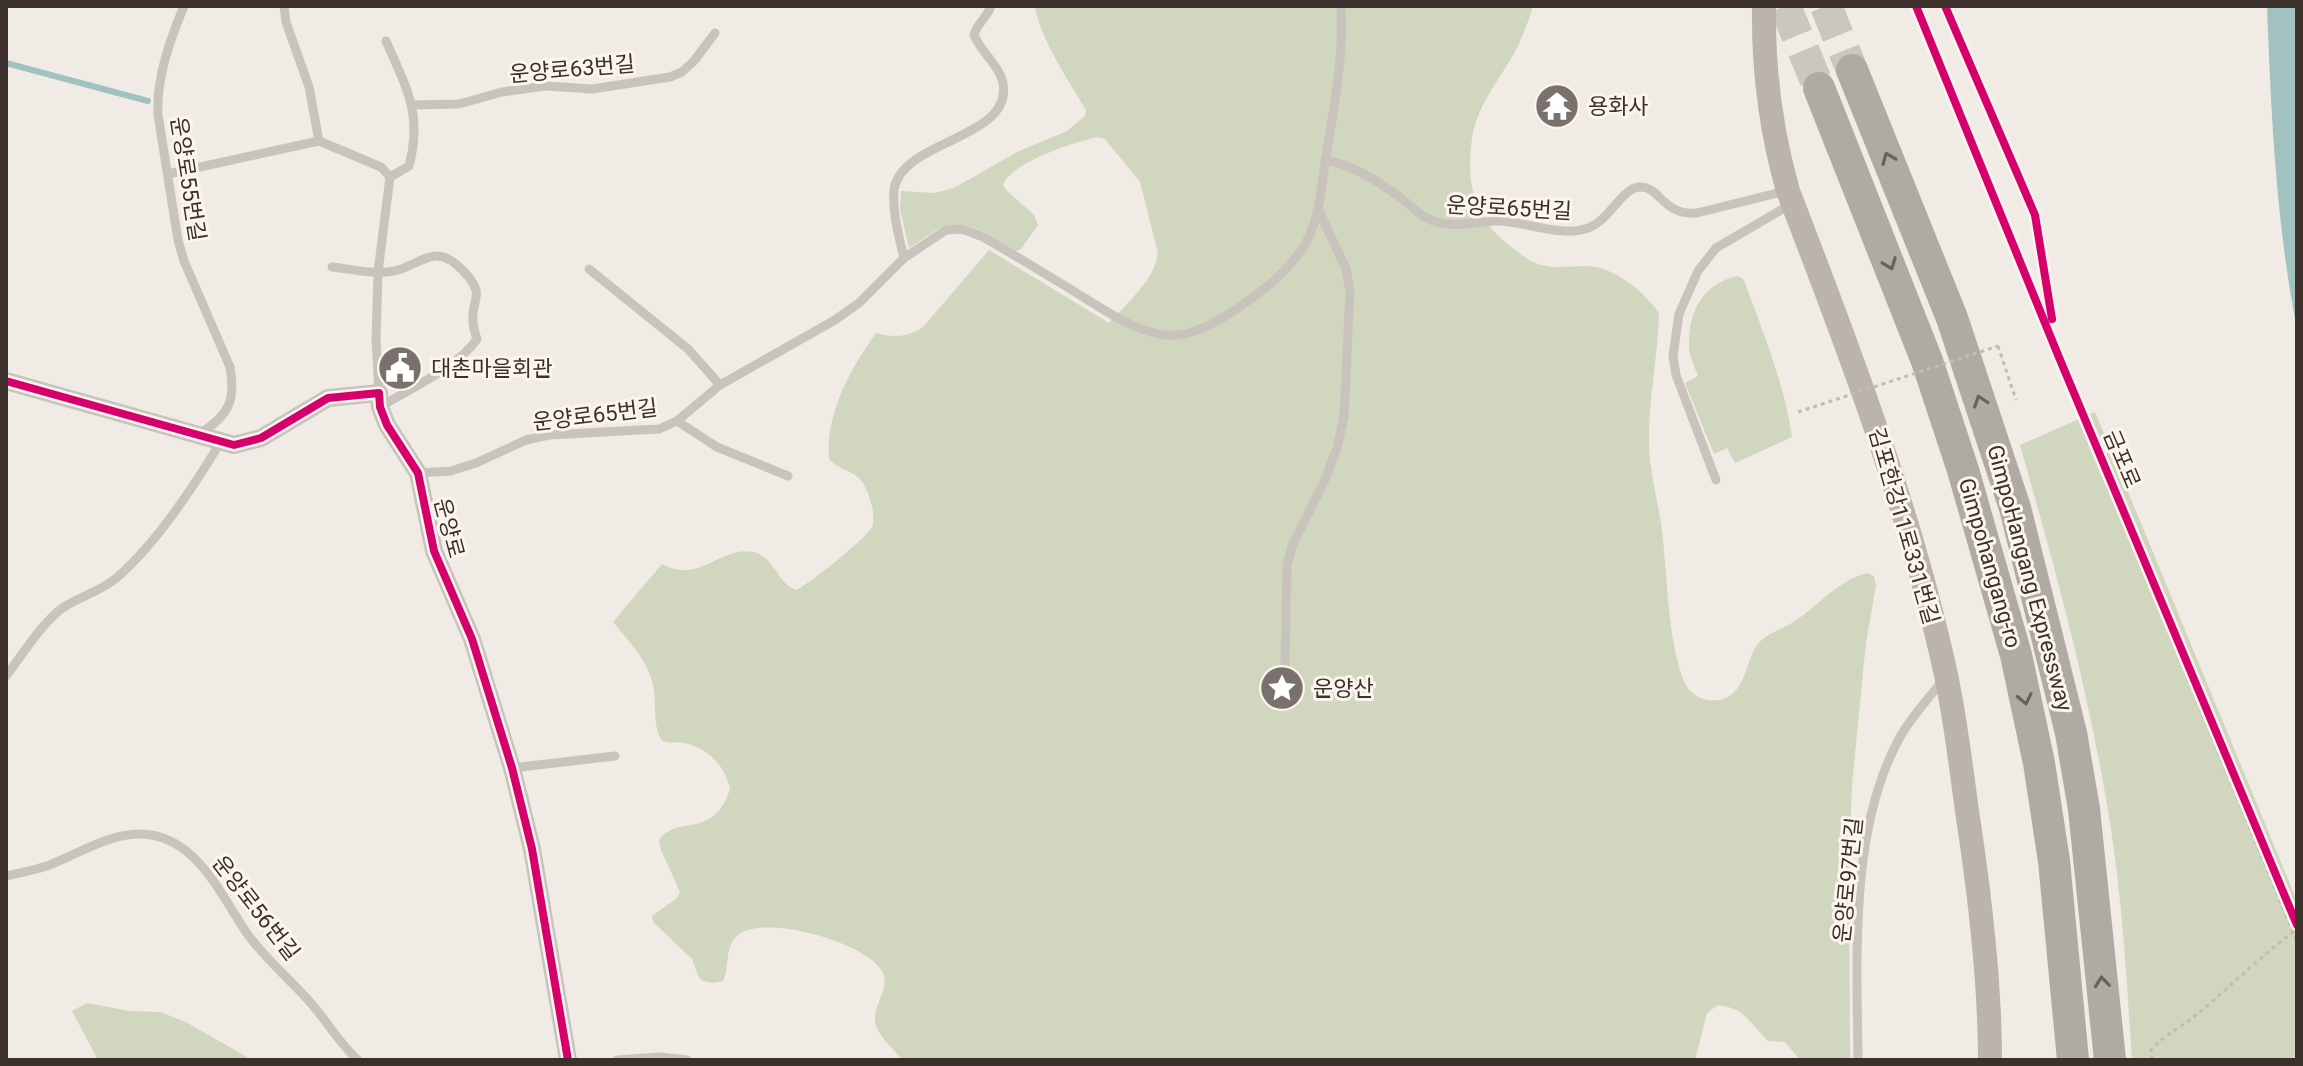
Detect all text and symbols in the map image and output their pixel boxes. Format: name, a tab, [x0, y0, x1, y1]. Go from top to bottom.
street label: 운양로63번길	[508, 51, 636, 87]
temple icon: 용화사	[1533, 82, 1581, 130]
place label: 용화사	[1588, 94, 1649, 119]
street label: 운양로55번길	[166, 115, 210, 243]
one-way arrow	[1881, 152, 1897, 166]
street label: 운양로65번길	[1445, 192, 1573, 224]
one-way arrow	[1880, 256, 1897, 270]
public building icon: 대촌마을회관	[376, 344, 424, 392]
place label: 대촌마을회관	[431, 356, 552, 381]
street label: 운양로65번길	[531, 395, 659, 435]
one-way arrow	[1973, 395, 1989, 409]
street label: 김포한강11로331번길	[1864, 425, 1944, 627]
street label: 금포로	[2099, 426, 2145, 492]
street label: GimpoHangang Expressway	[1982, 442, 2078, 715]
street label: Gimpohangang-ro	[1954, 475, 2026, 651]
street label: 운양로	[429, 495, 469, 561]
place icon: 운양산	[1258, 664, 1306, 712]
place label: 운양산	[1313, 676, 1374, 701]
one-way arrow	[2016, 691, 2033, 705]
street label: 운양로97번길	[1829, 816, 1867, 944]
street label: 운양로56번길	[207, 851, 305, 965]
one-way arrow	[2094, 975, 2111, 988]

